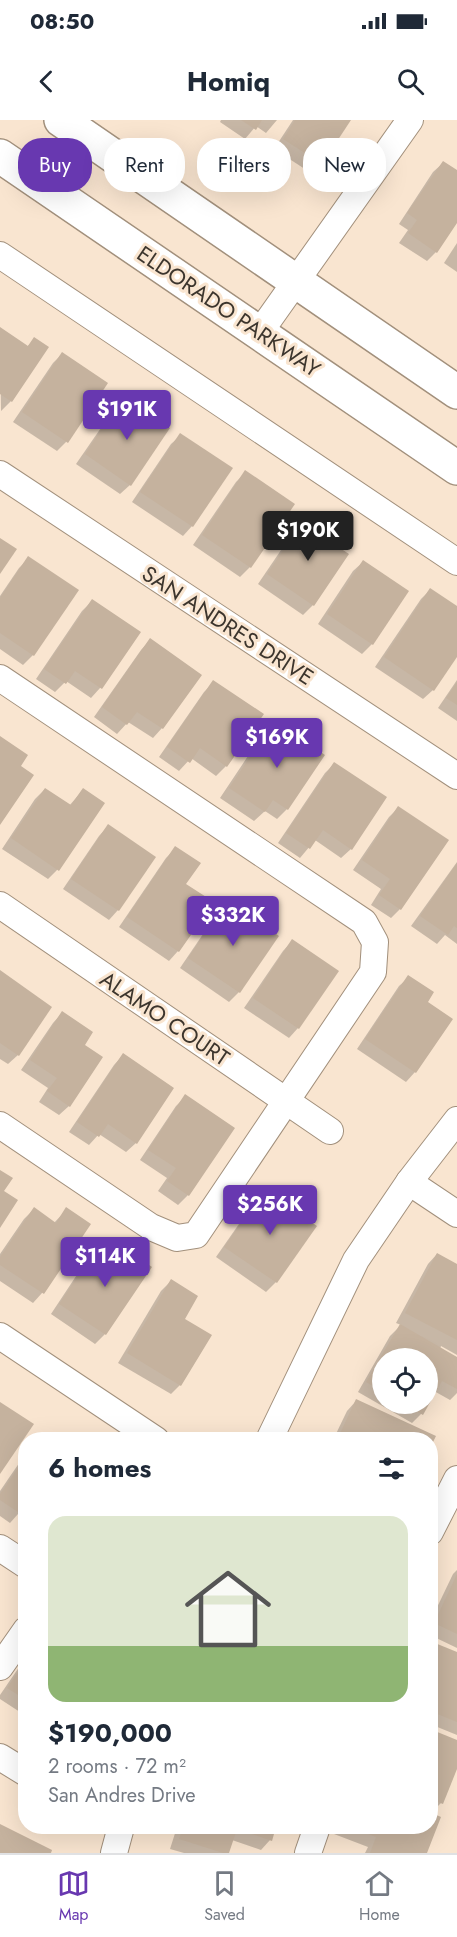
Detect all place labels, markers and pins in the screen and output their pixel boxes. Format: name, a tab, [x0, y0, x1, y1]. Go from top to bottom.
pin: $191K	[85, 390, 169, 441]
pin: $190K	[266, 511, 350, 562]
pin: $169K	[235, 718, 319, 769]
pin: $332K	[191, 896, 275, 947]
pin: $256K	[228, 1185, 312, 1236]
pin: $114K	[63, 1237, 147, 1288]

